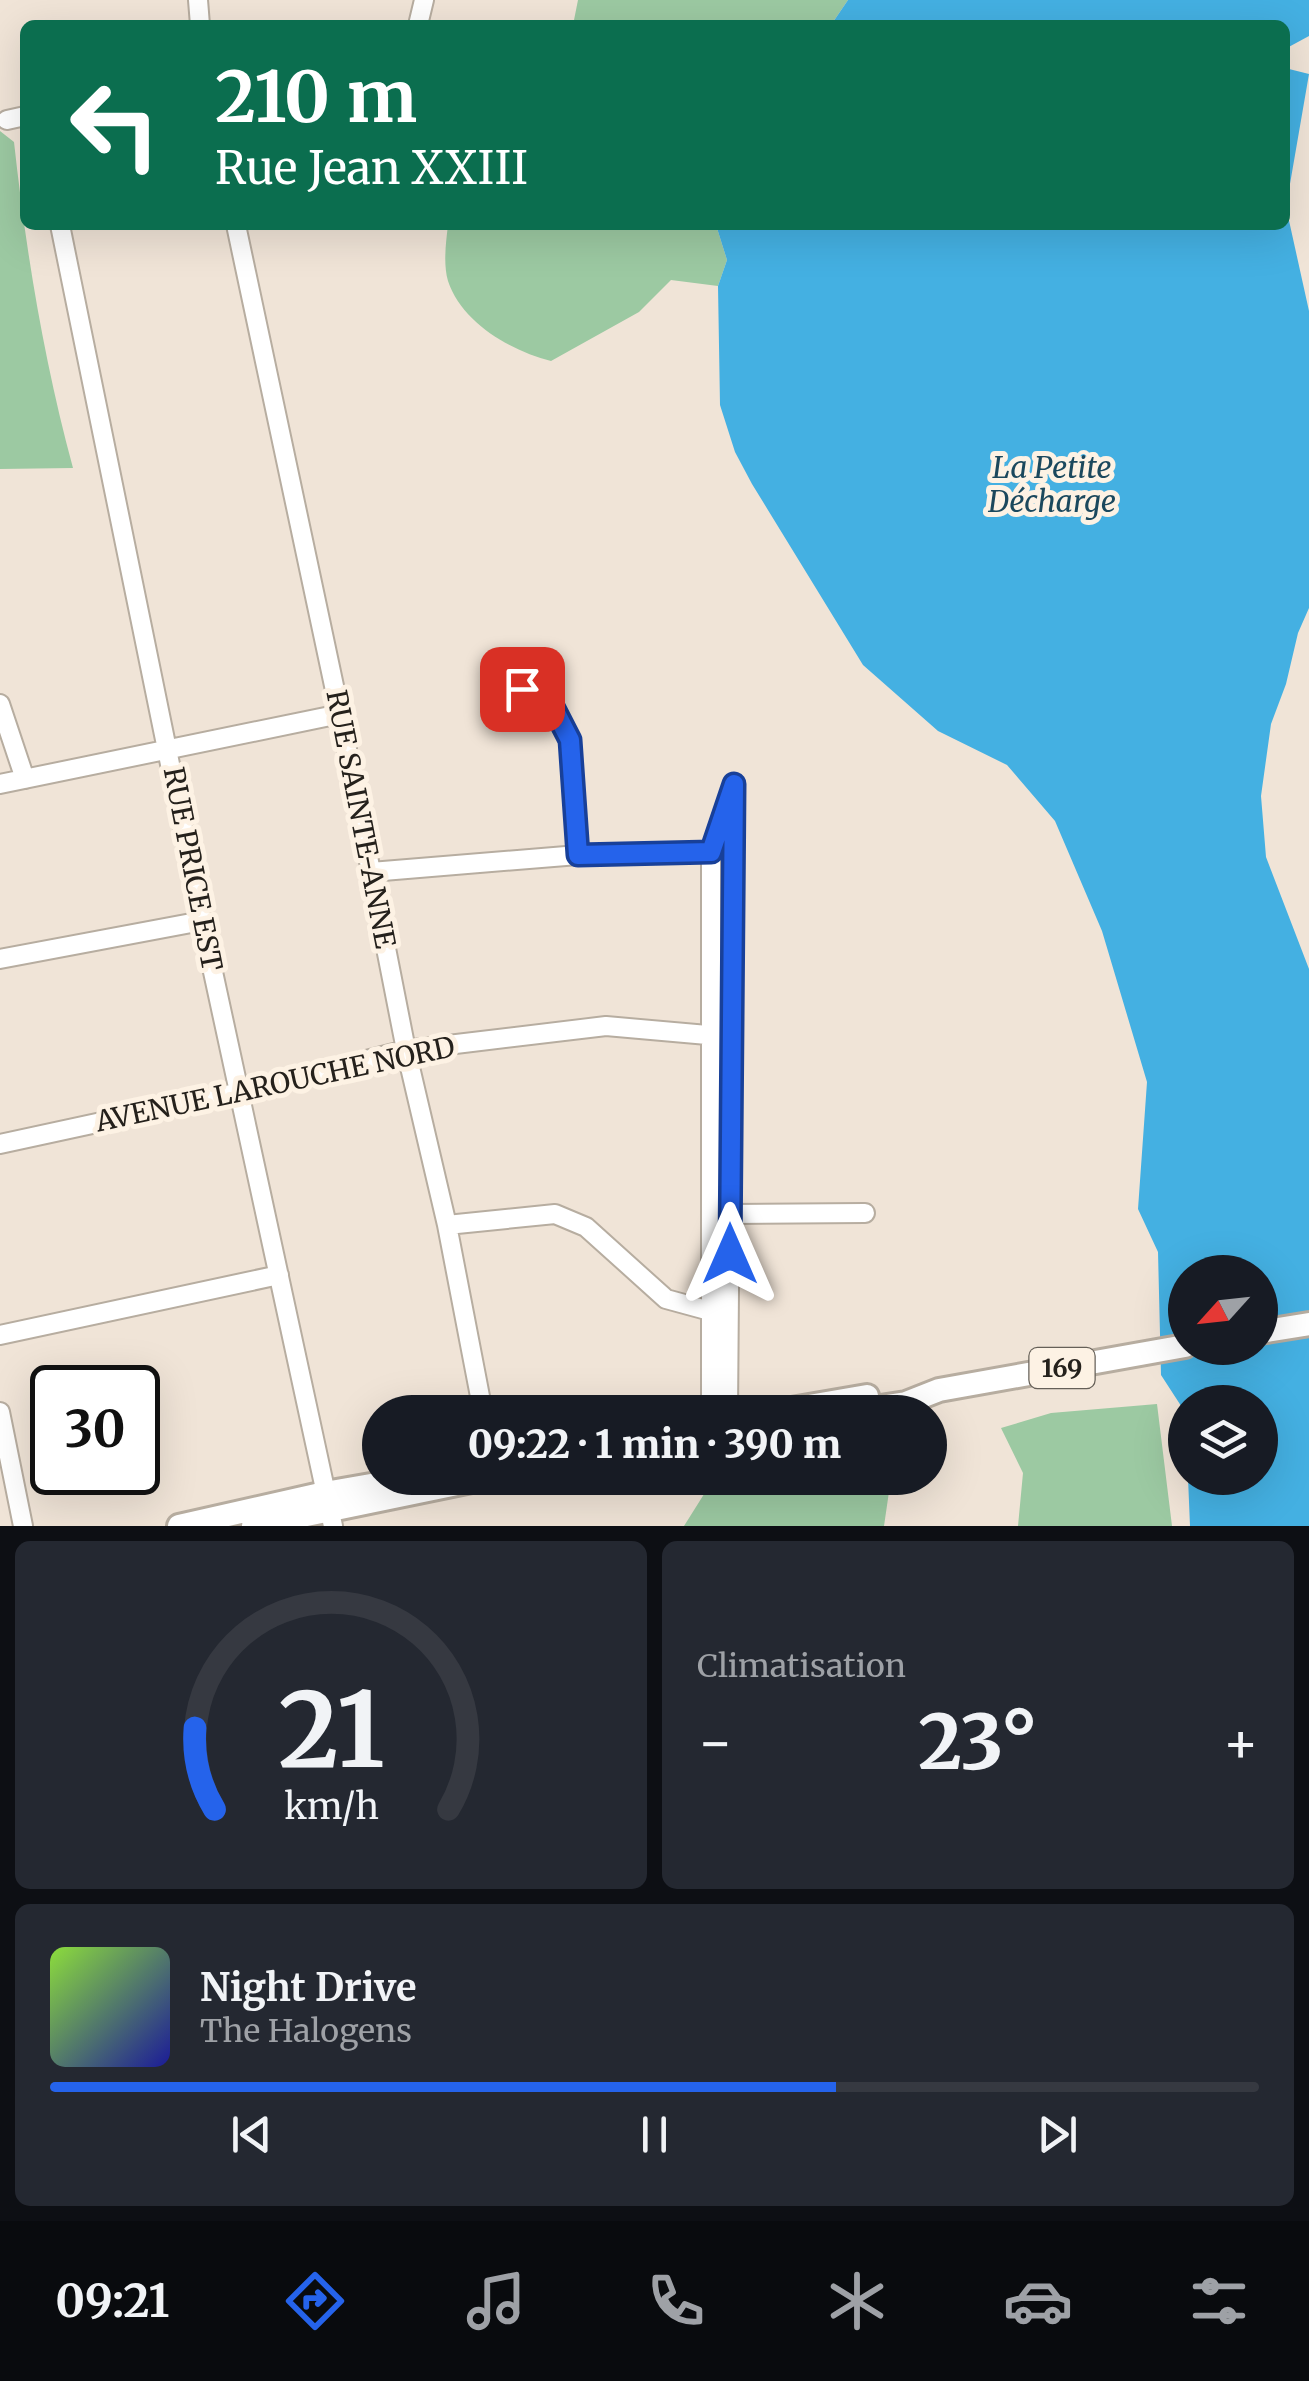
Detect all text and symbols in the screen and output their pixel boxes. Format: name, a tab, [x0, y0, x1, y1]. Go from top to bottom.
text: 210 m	[215, 53, 417, 141]
icon: left	[50, 60, 180, 190]
text: Rue Jean XXIII	[215, 140, 528, 196]
water label: La Petite Décharge	[987, 448, 1116, 520]
pin	[480, 647, 565, 732]
icon: arrive	[495, 662, 550, 717]
street label: RUE SAINTE-ANNE	[318, 687, 404, 951]
street label: RUE PRICE EST	[156, 764, 230, 974]
street label: AVENUE LAROUCHE NORD	[91, 1028, 458, 1140]
position arrow	[678, 1202, 782, 1306]
north arrow	[1168, 1255, 1278, 1365]
map controls	[1168, 1255, 1278, 1495]
road number: 169	[1030, 1348, 1094, 1388]
speed limit sign: 30	[30, 1365, 160, 1495]
button: layers	[1168, 1385, 1278, 1495]
text: 09:22 · 1 min · 390 m	[468, 1421, 841, 1468]
text: Climatisation	[697, 1646, 906, 1686]
text: 21	[278, 1665, 384, 1795]
text: 23°	[918, 1695, 1038, 1789]
text: −	[697, 1708, 734, 1777]
text: +	[1222, 1708, 1259, 1777]
text: km/h	[284, 1784, 378, 1829]
text: Night Drive	[200, 1964, 417, 2011]
text: The Halogens	[200, 2011, 412, 2051]
icon: previous	[224, 2107, 279, 2162]
icon: pause	[627, 2107, 682, 2162]
icon: next	[1030, 2107, 1085, 2162]
icon: directions	[280, 2266, 350, 2336]
icon: music	[461, 2266, 531, 2336]
icon: phone	[641, 2266, 711, 2336]
icon: climate	[822, 2266, 892, 2336]
icon: car	[1003, 2266, 1073, 2336]
icon: filters	[1184, 2266, 1254, 2336]
text: 09:21	[55, 2273, 169, 2329]

